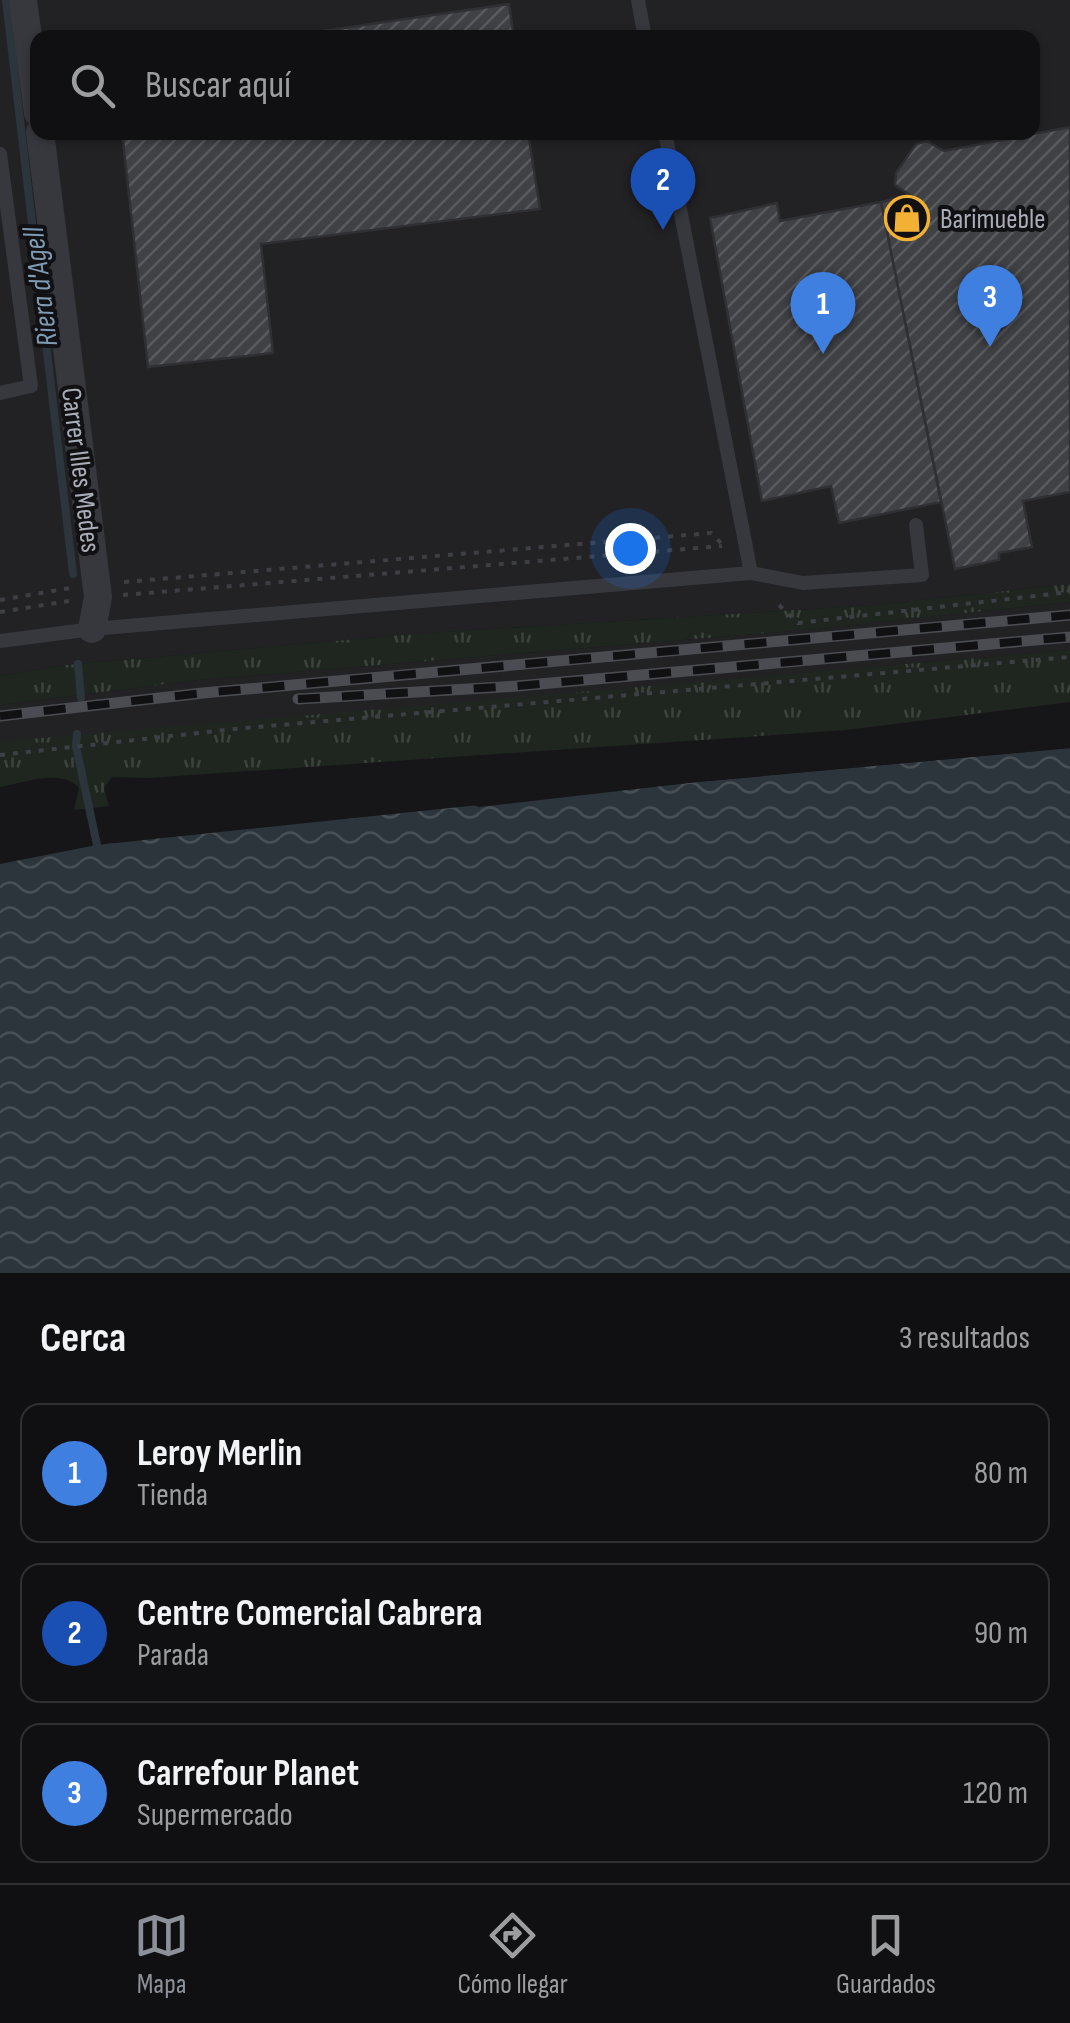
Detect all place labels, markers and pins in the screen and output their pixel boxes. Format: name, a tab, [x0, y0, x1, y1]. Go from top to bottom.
pin: 2	[630, 148, 696, 230]
shop icon: Barimueble	[884, 195, 930, 241]
place label: Barimueble	[940, 203, 1046, 236]
pin: 3	[958, 264, 1022, 347]
pin: 1	[790, 272, 856, 354]

